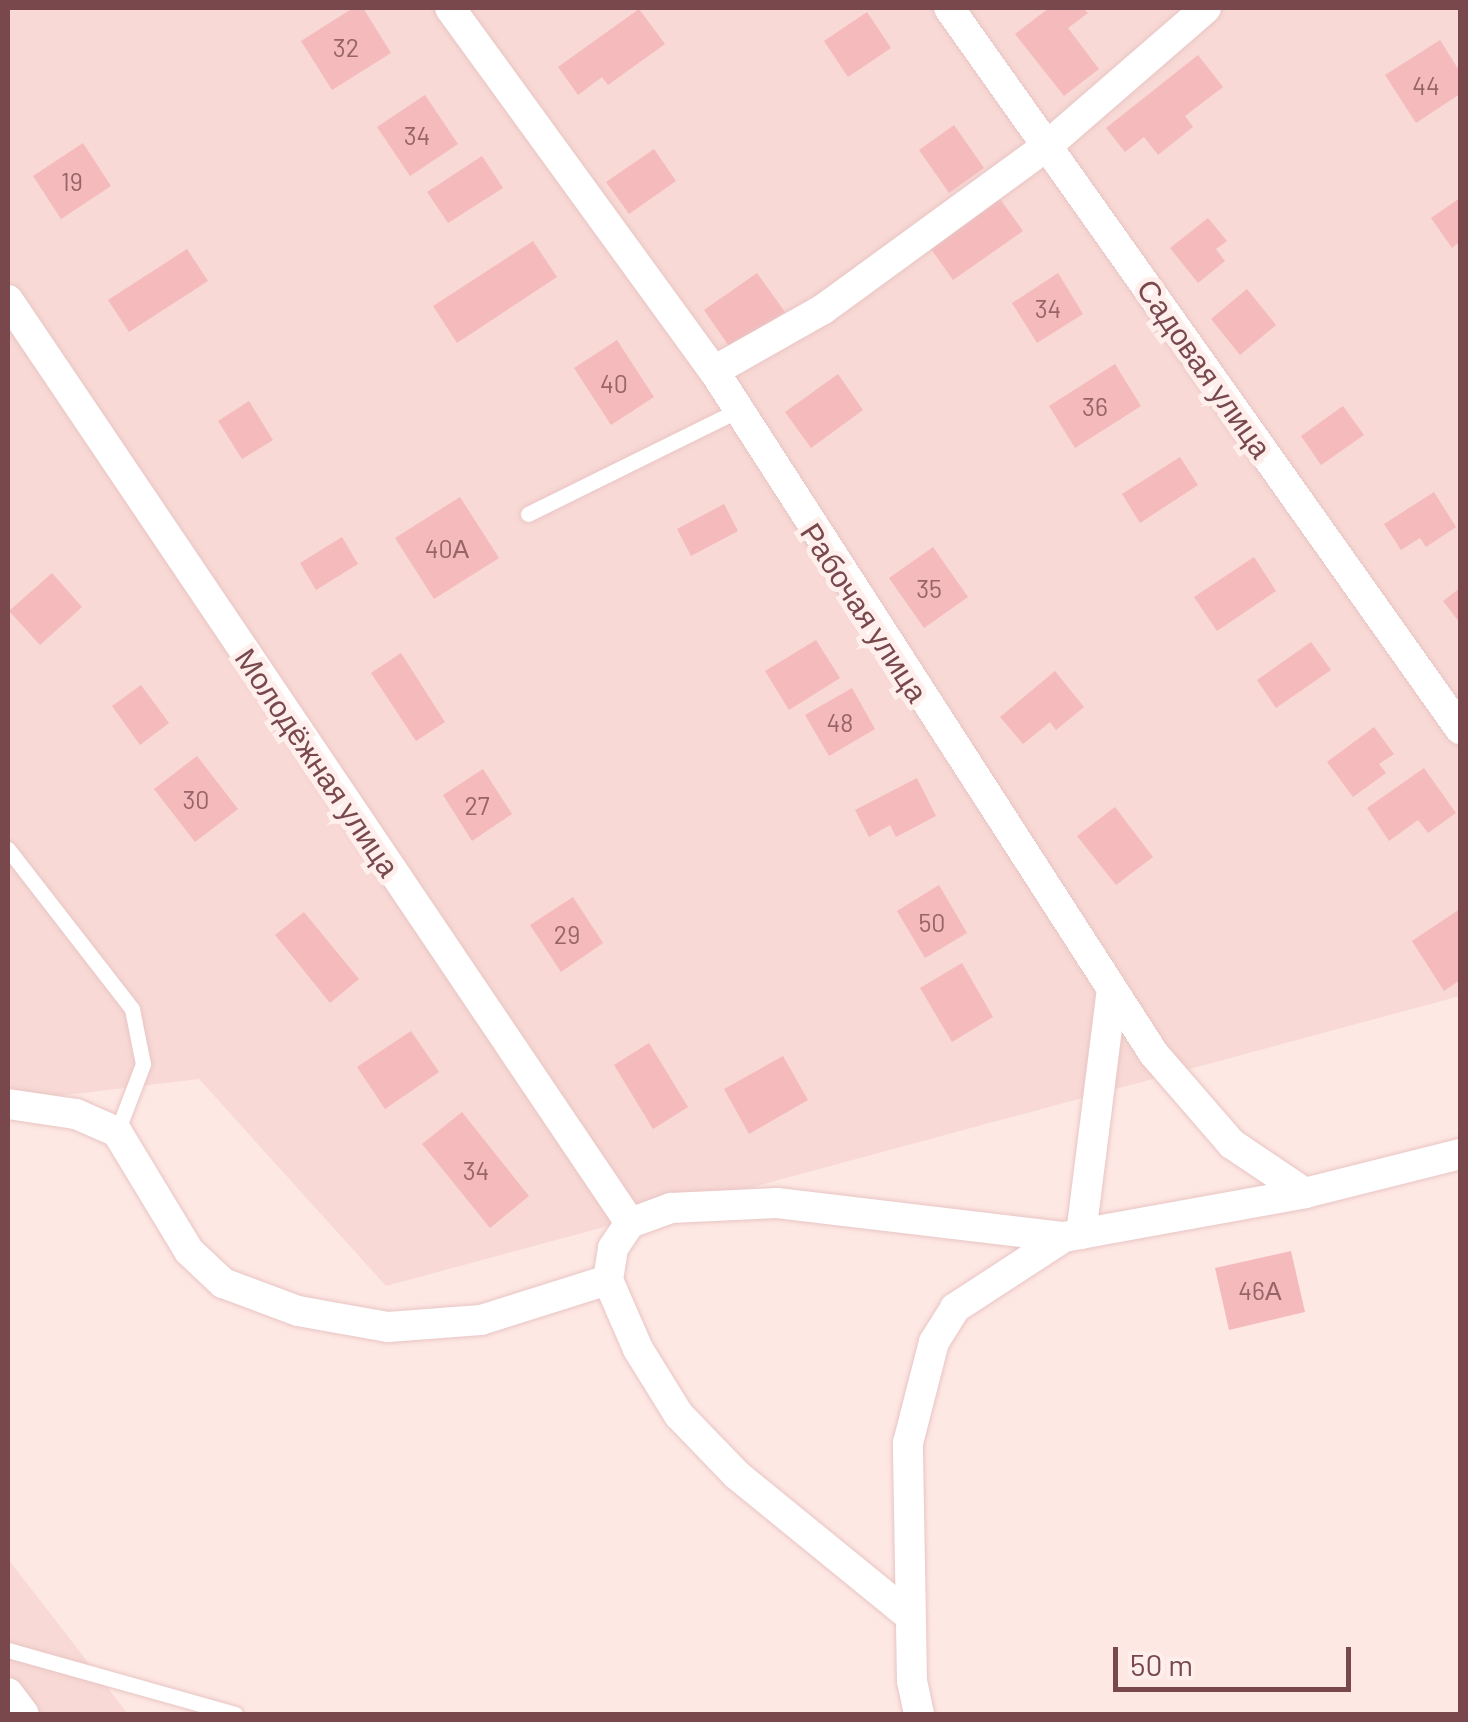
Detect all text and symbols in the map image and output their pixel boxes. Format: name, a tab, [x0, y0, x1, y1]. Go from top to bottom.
house number: 32	[333, 32, 359, 62]
house number: 44	[1412, 70, 1440, 100]
house number: 34	[404, 120, 430, 150]
house number: 19	[61, 166, 83, 196]
street label: Садовая улица	[1130, 272, 1280, 464]
house number: 34	[1035, 293, 1061, 323]
house number: 40	[600, 368, 628, 398]
house number: 36	[1082, 391, 1108, 421]
street label: Рабочая улица	[794, 516, 936, 708]
house number: 40А	[425, 533, 469, 563]
house number: 35	[916, 573, 942, 603]
street label: Молодёжная улица	[228, 641, 408, 883]
house number: 48	[827, 707, 853, 737]
house number: 30	[183, 784, 209, 814]
house number: 27	[464, 790, 490, 820]
house number: 50	[919, 907, 945, 937]
house number: 29	[554, 919, 580, 949]
house number: 34	[463, 1155, 489, 1185]
house number: 46А	[1238, 1275, 1282, 1305]
scale bar	[1118, 1627, 1356, 1689]
text: 50 m	[1130, 1646, 1193, 1682]

